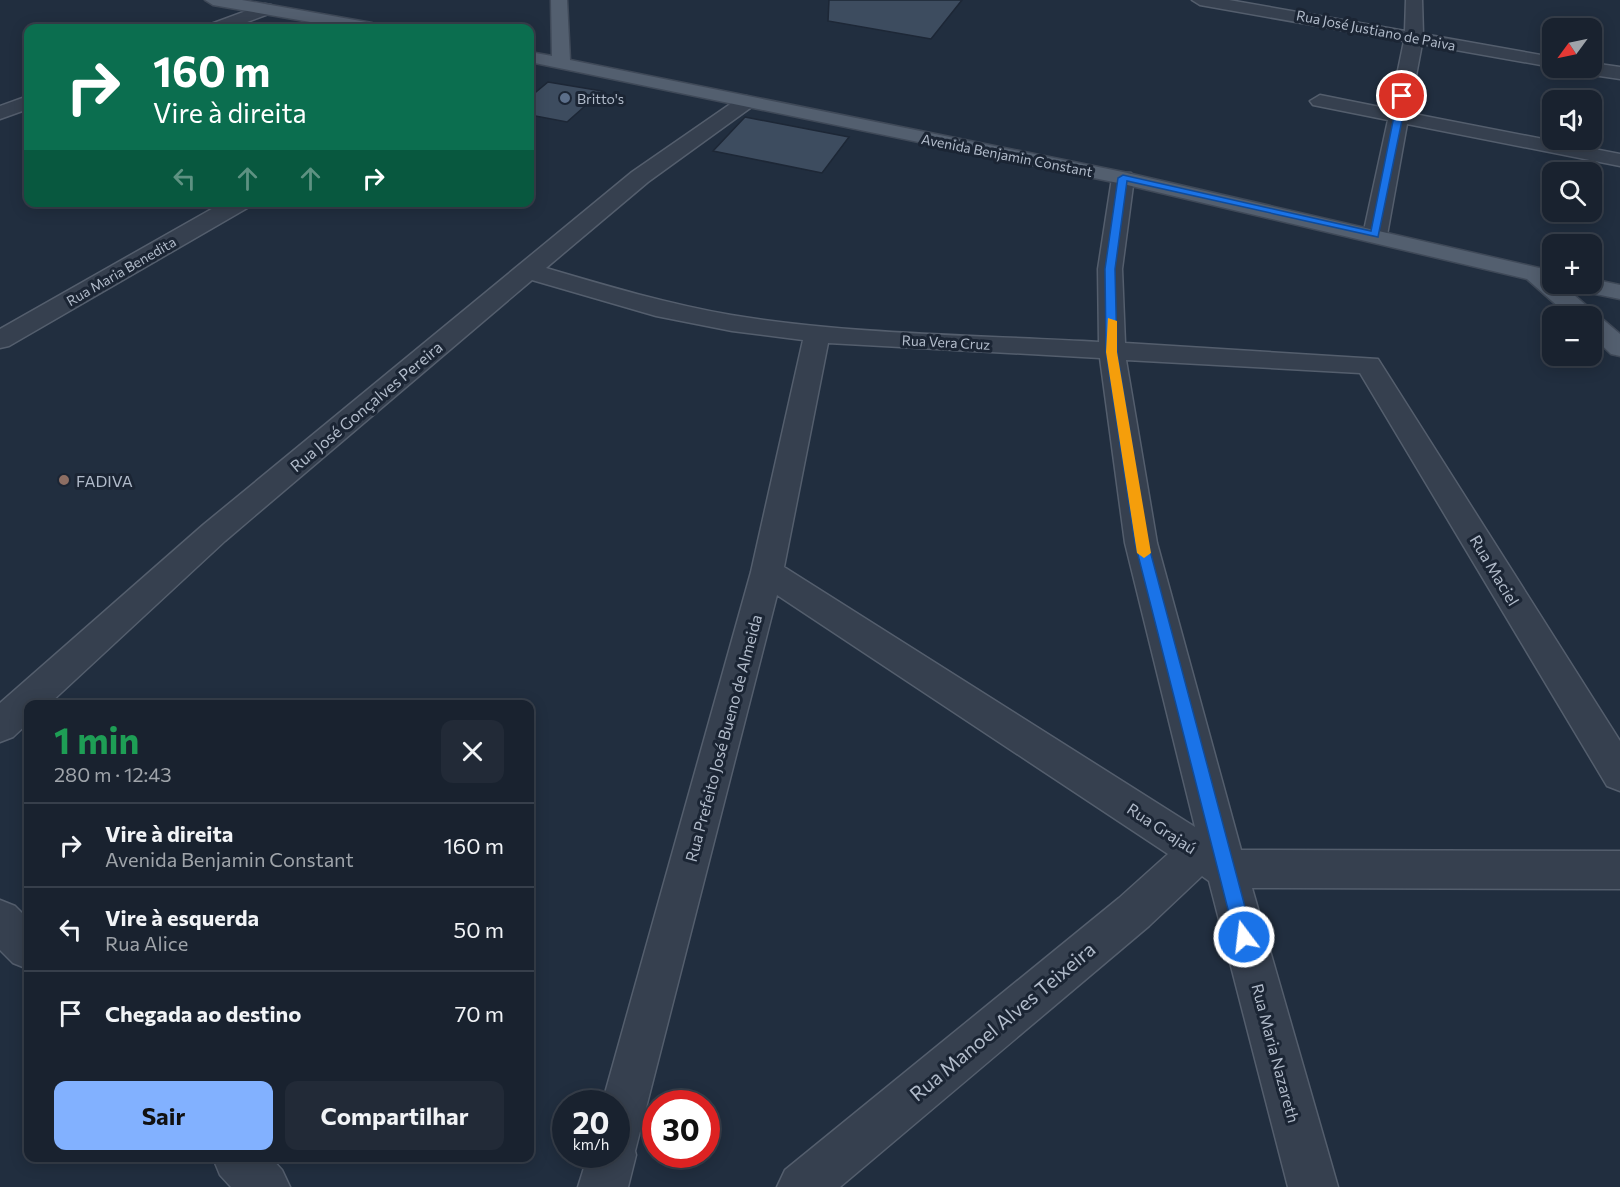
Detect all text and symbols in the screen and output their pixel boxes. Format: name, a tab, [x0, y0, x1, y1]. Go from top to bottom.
street label: Rua José Justiano de Paiva	[1295, 6, 1457, 54]
north arrow	[1542, 18, 1602, 78]
map controls	[1542, 18, 1602, 366]
text: 160 m	[153, 44, 271, 96]
icon: right	[54, 48, 132, 126]
pin	[1376, 70, 1427, 121]
icon: arrive	[1385, 79, 1418, 112]
place label: Britto's	[577, 90, 624, 107]
button: sound	[1542, 90, 1602, 150]
marker: Britto's	[558, 91, 572, 105]
text: Vire à direita	[153, 96, 307, 129]
street label: Avenida Benjamin Constant	[920, 130, 1094, 180]
icon: left	[168, 162, 201, 195]
icon: ahead	[231, 162, 264, 195]
icon: ahead	[294, 162, 327, 195]
icon: right	[357, 162, 390, 195]
button: search	[1542, 162, 1602, 222]
street label: Rua Maria Benedita	[63, 233, 179, 309]
button: +	[1542, 234, 1602, 294]
button: −	[1542, 306, 1602, 366]
street label: Rua Vera Cruz	[901, 331, 991, 353]
street label: Rua José Gonçalves Pereira	[286, 337, 446, 475]
place label: FADIVA	[76, 471, 133, 490]
marker: FADIVA	[57, 473, 71, 487]
street label: Rua Maciel	[1466, 531, 1524, 609]
street label: Rua Prefeito José Bueno de Almeida	[681, 612, 765, 864]
text: 1 min	[54, 717, 139, 761]
button: close	[441, 720, 504, 783]
text: 280 m · 12:43	[54, 762, 172, 786]
street label: Rua Grajaú	[1124, 799, 1200, 857]
text: Vire à direita	[105, 820, 233, 847]
icon: right	[54, 829, 87, 862]
text: 160 m	[443, 832, 504, 859]
text: Avenida Benjamin Constant	[105, 847, 354, 871]
text: Vire à esquerda	[105, 904, 259, 931]
position arrow	[1212, 905, 1276, 969]
icon: left	[54, 913, 87, 946]
text: 50 m	[454, 916, 504, 943]
text: Rua Alice	[105, 931, 188, 955]
street label: Rua Manoel Alves Teixeira	[905, 936, 1099, 1106]
street label: Rua Maria Nazareth	[1248, 981, 1304, 1125]
icon: arrive	[54, 997, 87, 1030]
text: Chegada ao destino	[105, 1000, 301, 1027]
text: 70 m	[455, 1000, 504, 1027]
button: Sair	[54, 1081, 273, 1150]
button: Compartilhar	[285, 1081, 504, 1150]
speed limit sign: 30	[642, 1090, 720, 1168]
text: 20	[573, 1103, 609, 1140]
text: km/h	[573, 1135, 609, 1153]

